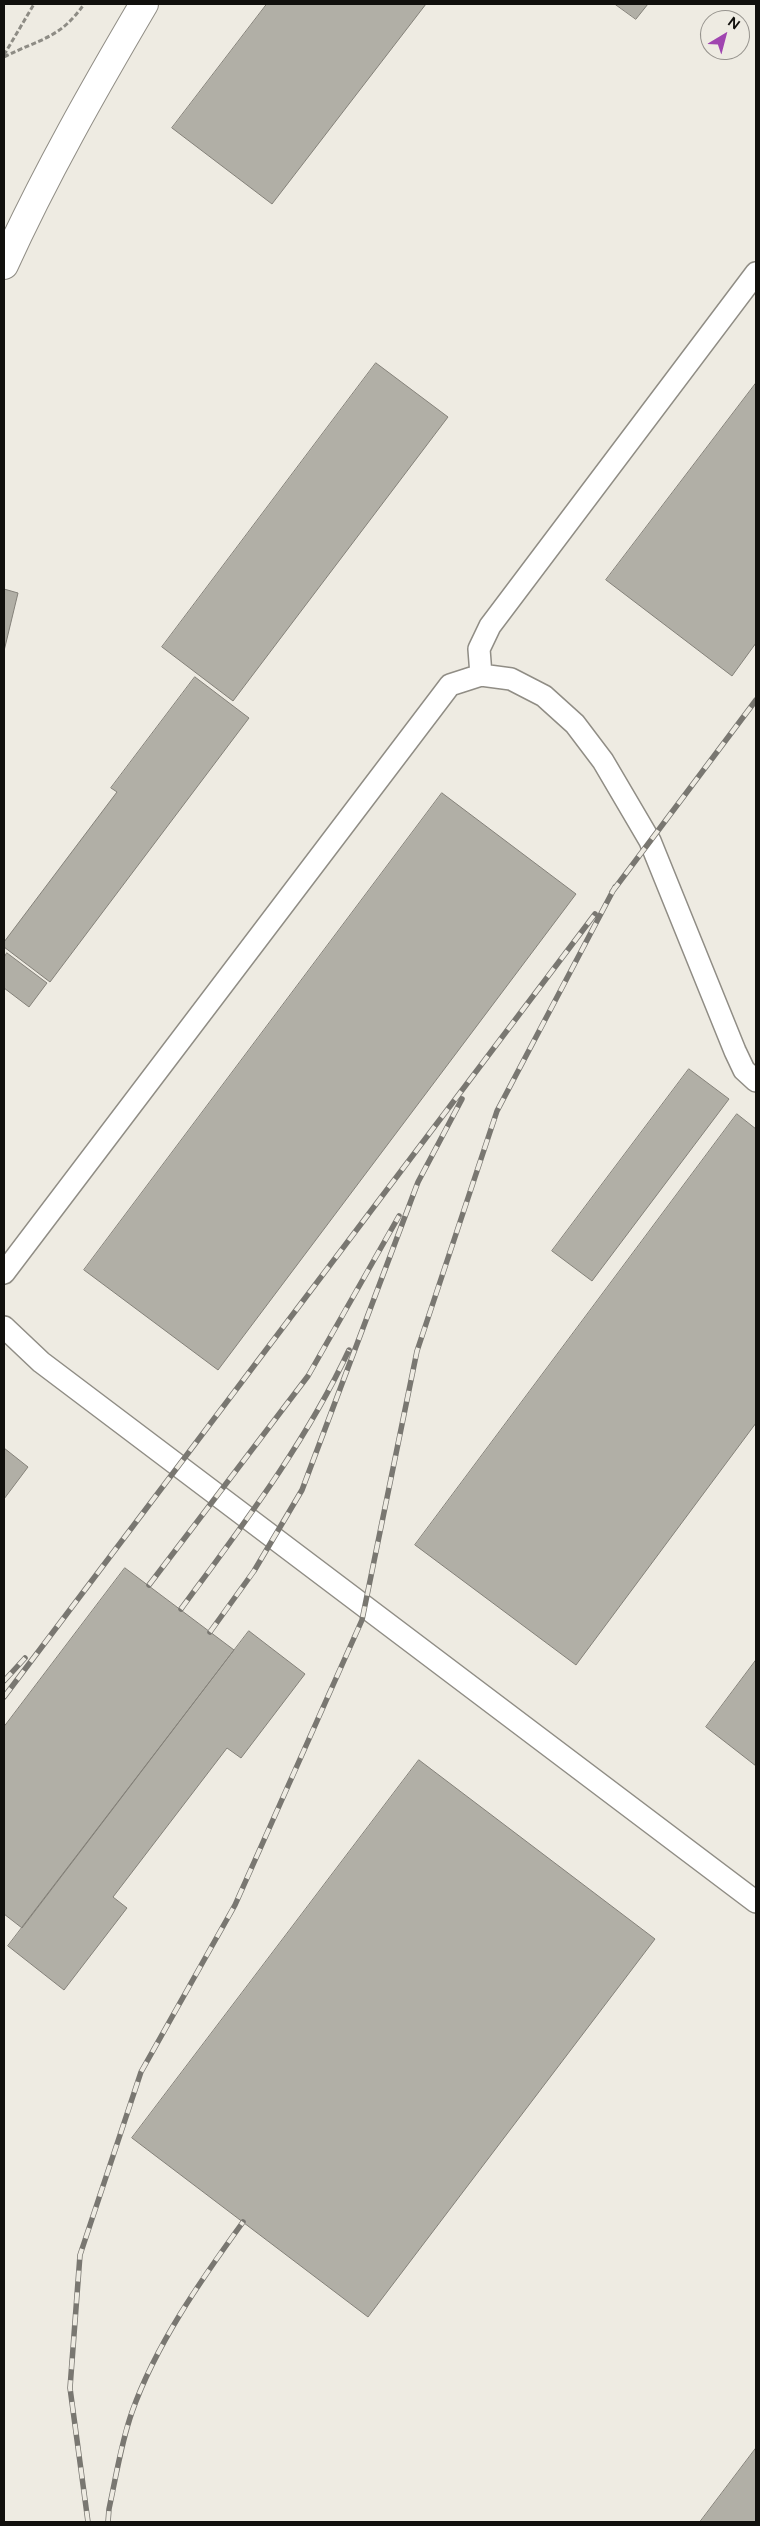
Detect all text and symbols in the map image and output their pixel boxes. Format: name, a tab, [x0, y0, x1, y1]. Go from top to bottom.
north arrow	[700, 10, 750, 60]
text: N	[724, 13, 743, 33]

